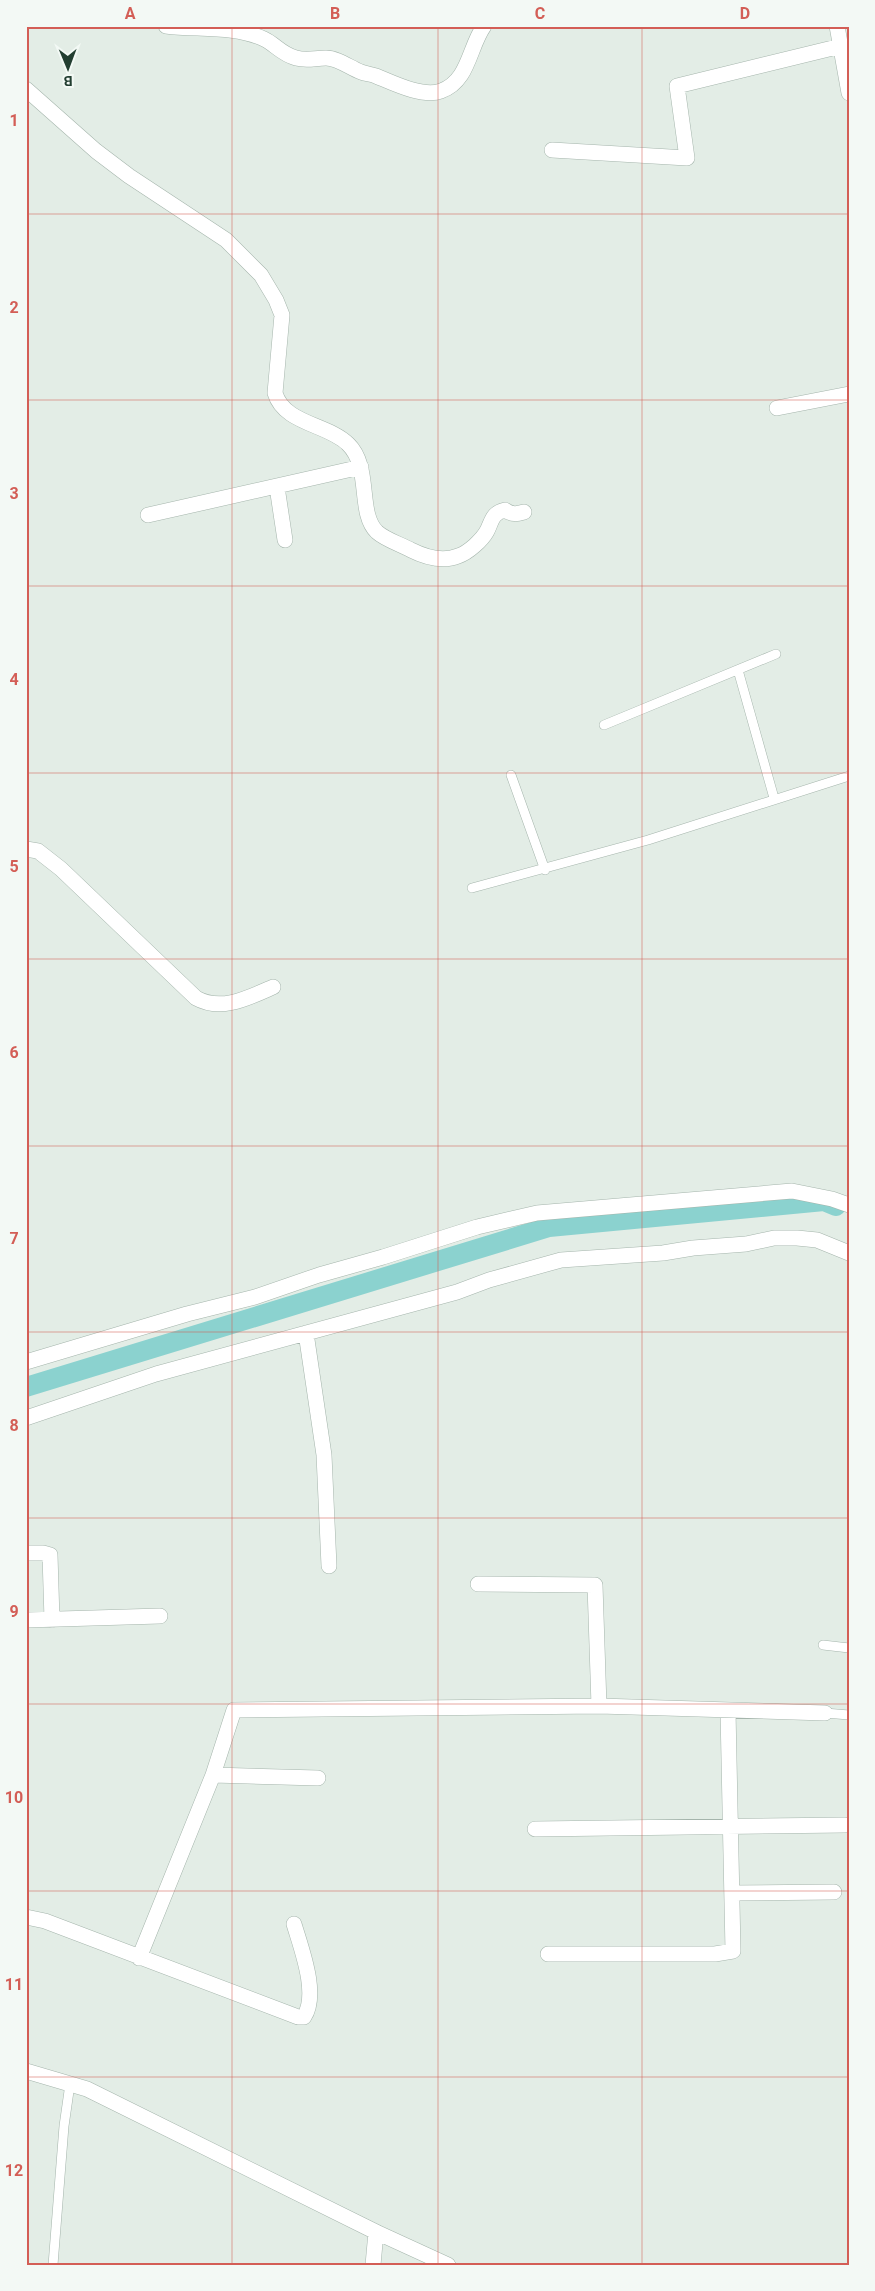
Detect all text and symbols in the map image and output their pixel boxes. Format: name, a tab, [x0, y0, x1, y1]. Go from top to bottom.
text: A	[125, 4, 136, 23]
text: B	[330, 4, 340, 23]
text: C	[535, 4, 545, 23]
text: D	[740, 4, 750, 23]
north arrow	[42, 42, 92, 92]
text: B	[64, 73, 73, 89]
text: 1	[9, 111, 19, 130]
text: 2	[9, 298, 19, 317]
text: 3	[9, 484, 19, 503]
text: 4	[9, 670, 19, 689]
text: 5	[9, 857, 19, 876]
text: 6	[9, 1043, 19, 1062]
text: 7	[9, 1229, 19, 1248]
text: 8	[9, 1416, 19, 1435]
text: 9	[9, 1602, 19, 1621]
text: 10	[5, 1788, 23, 1807]
text: 11	[5, 1975, 23, 1994]
text: 12	[5, 2161, 23, 2180]

